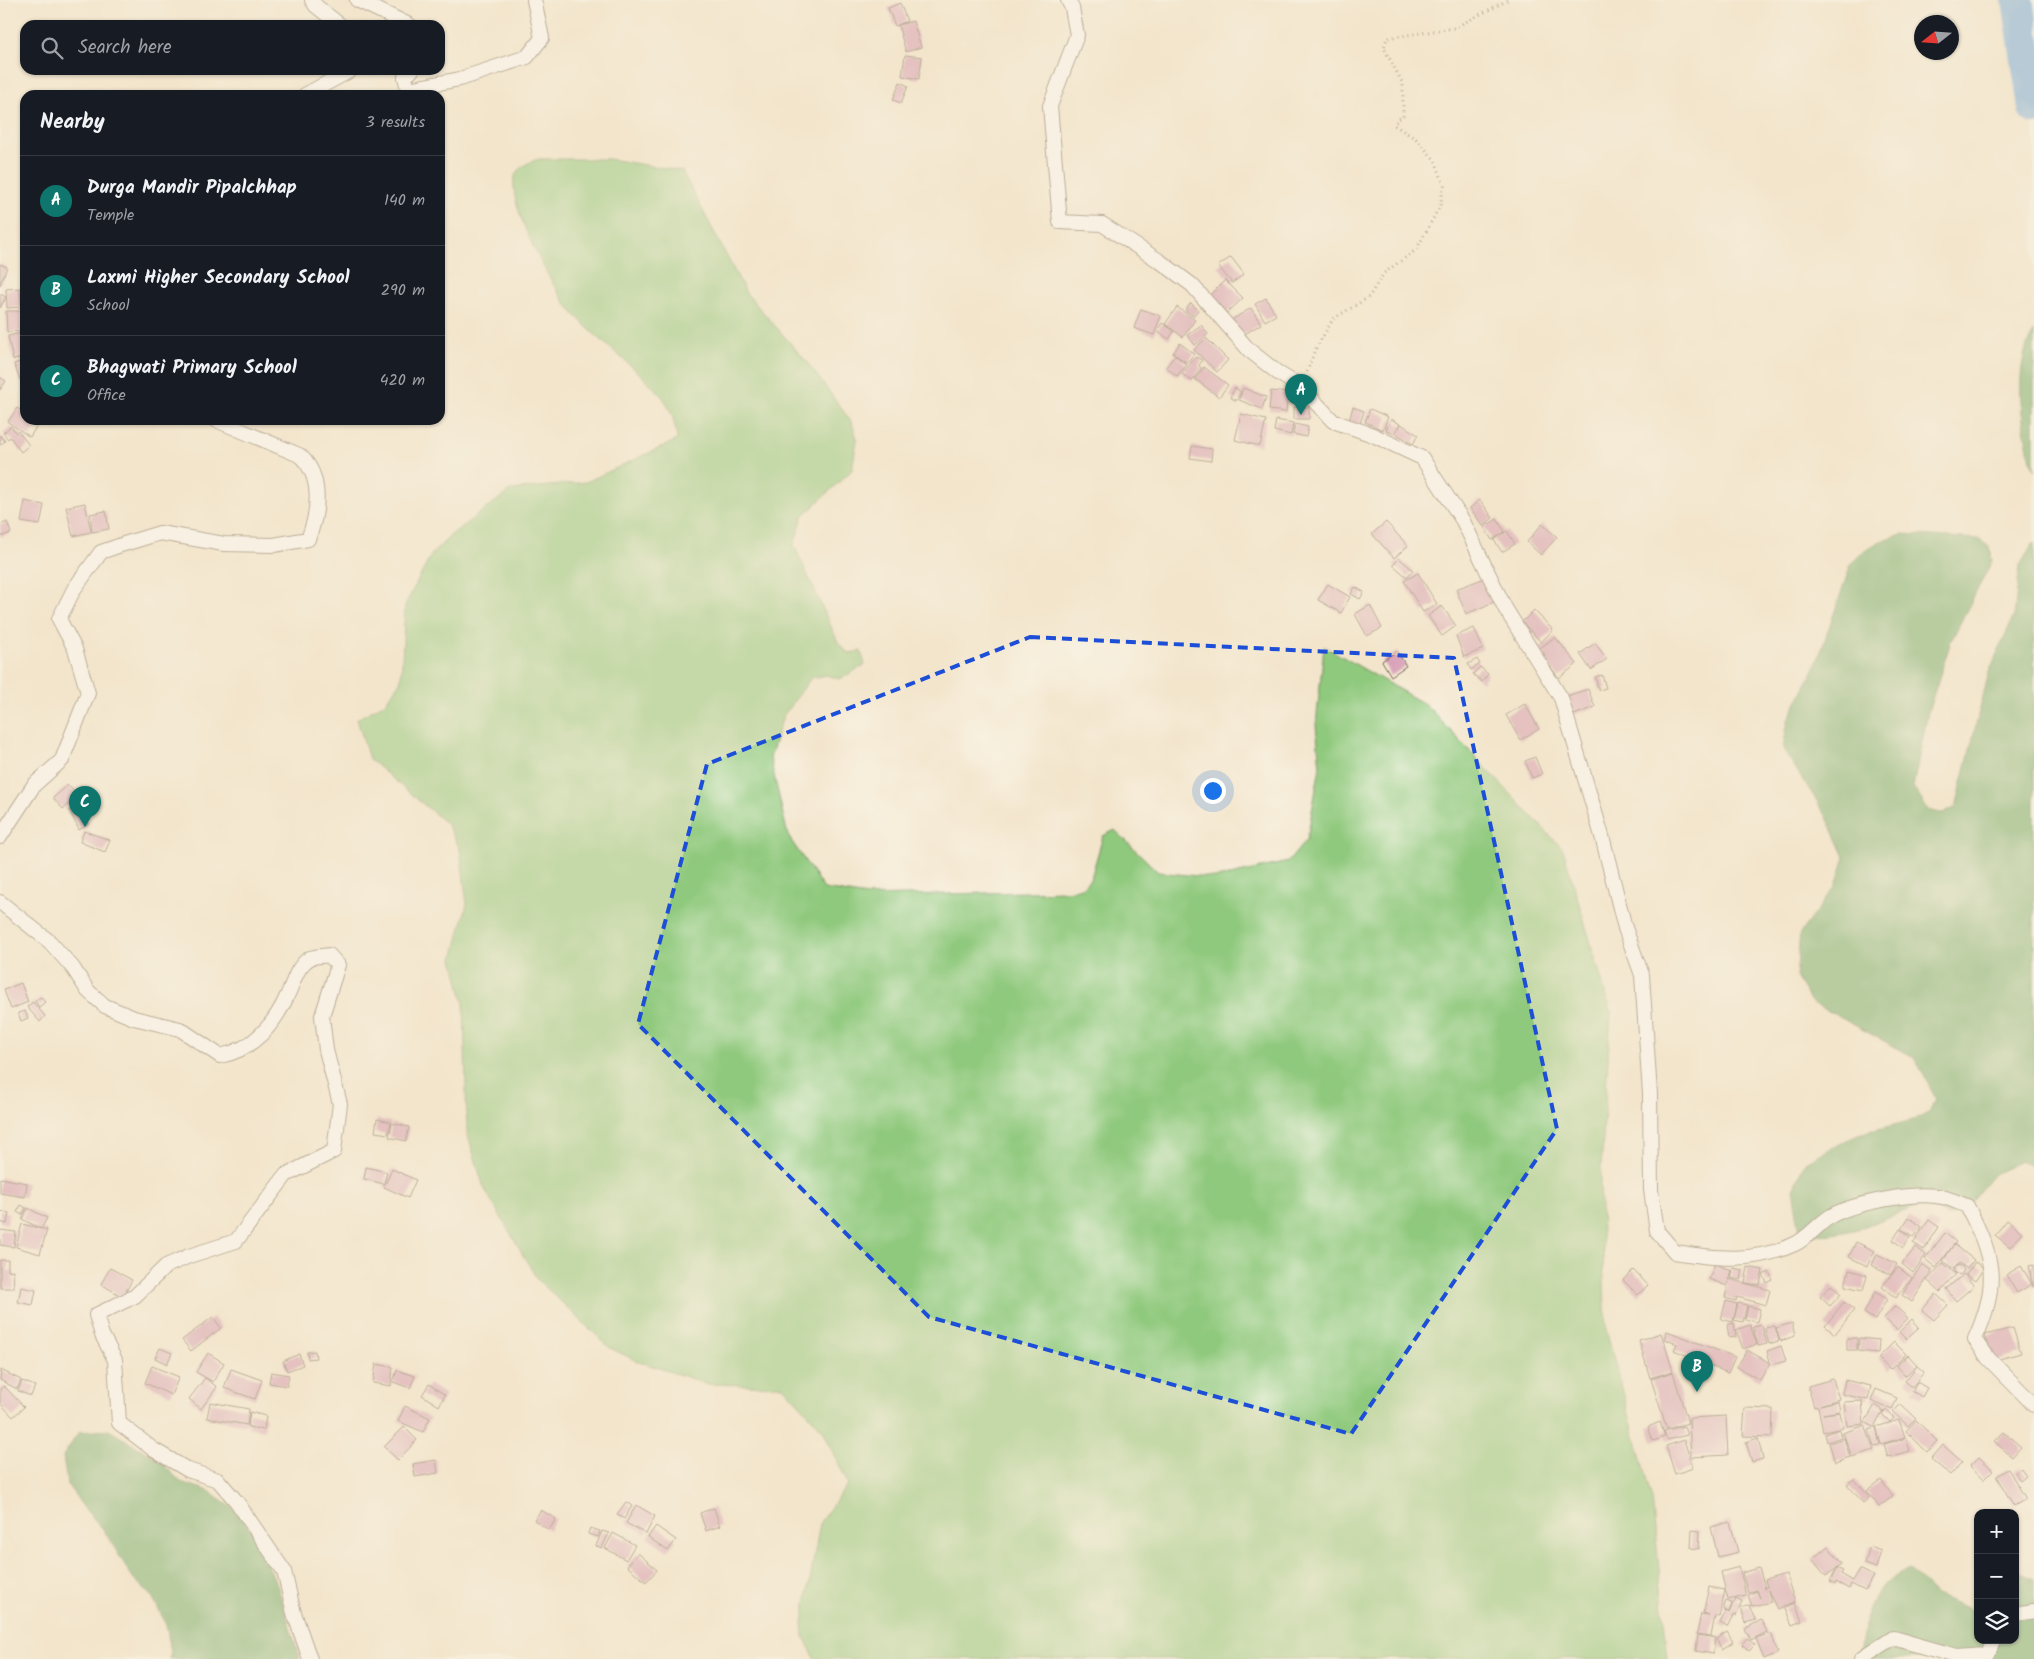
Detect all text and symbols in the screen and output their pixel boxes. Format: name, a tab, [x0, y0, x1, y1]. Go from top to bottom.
north arrow	[1914, 15, 1959, 60]
search box	[20, 20, 445, 75]
text: Search here	[78, 33, 172, 63]
icon: search	[38, 34, 66, 62]
text: Nearby	[40, 106, 105, 139]
text: 3 results	[366, 110, 425, 135]
text: Durga Mandir Pipalchhap	[87, 173, 297, 203]
text: A	[51, 188, 61, 213]
text: 140 m	[384, 188, 425, 213]
text: Temple	[87, 203, 134, 228]
text: Laxmi Higher Secondary School	[87, 263, 350, 293]
text: B	[51, 278, 61, 303]
text: 290 m	[381, 278, 425, 303]
text: School	[87, 293, 130, 318]
text: Bhagwati Primary School	[87, 353, 297, 383]
text: C	[51, 368, 61, 393]
text: 420 m	[380, 368, 425, 393]
pin: A	[1285, 374, 1317, 415]
text: Office	[87, 383, 126, 408]
your location	[1200, 778, 1226, 804]
pin: C	[69, 786, 101, 827]
pin: B	[1681, 1351, 1713, 1392]
map controls	[1974, 1509, 2019, 1644]
button: +	[1974, 1509, 2019, 1554]
button: −	[1974, 1554, 2019, 1599]
button: layers	[1974, 1599, 2019, 1644]

